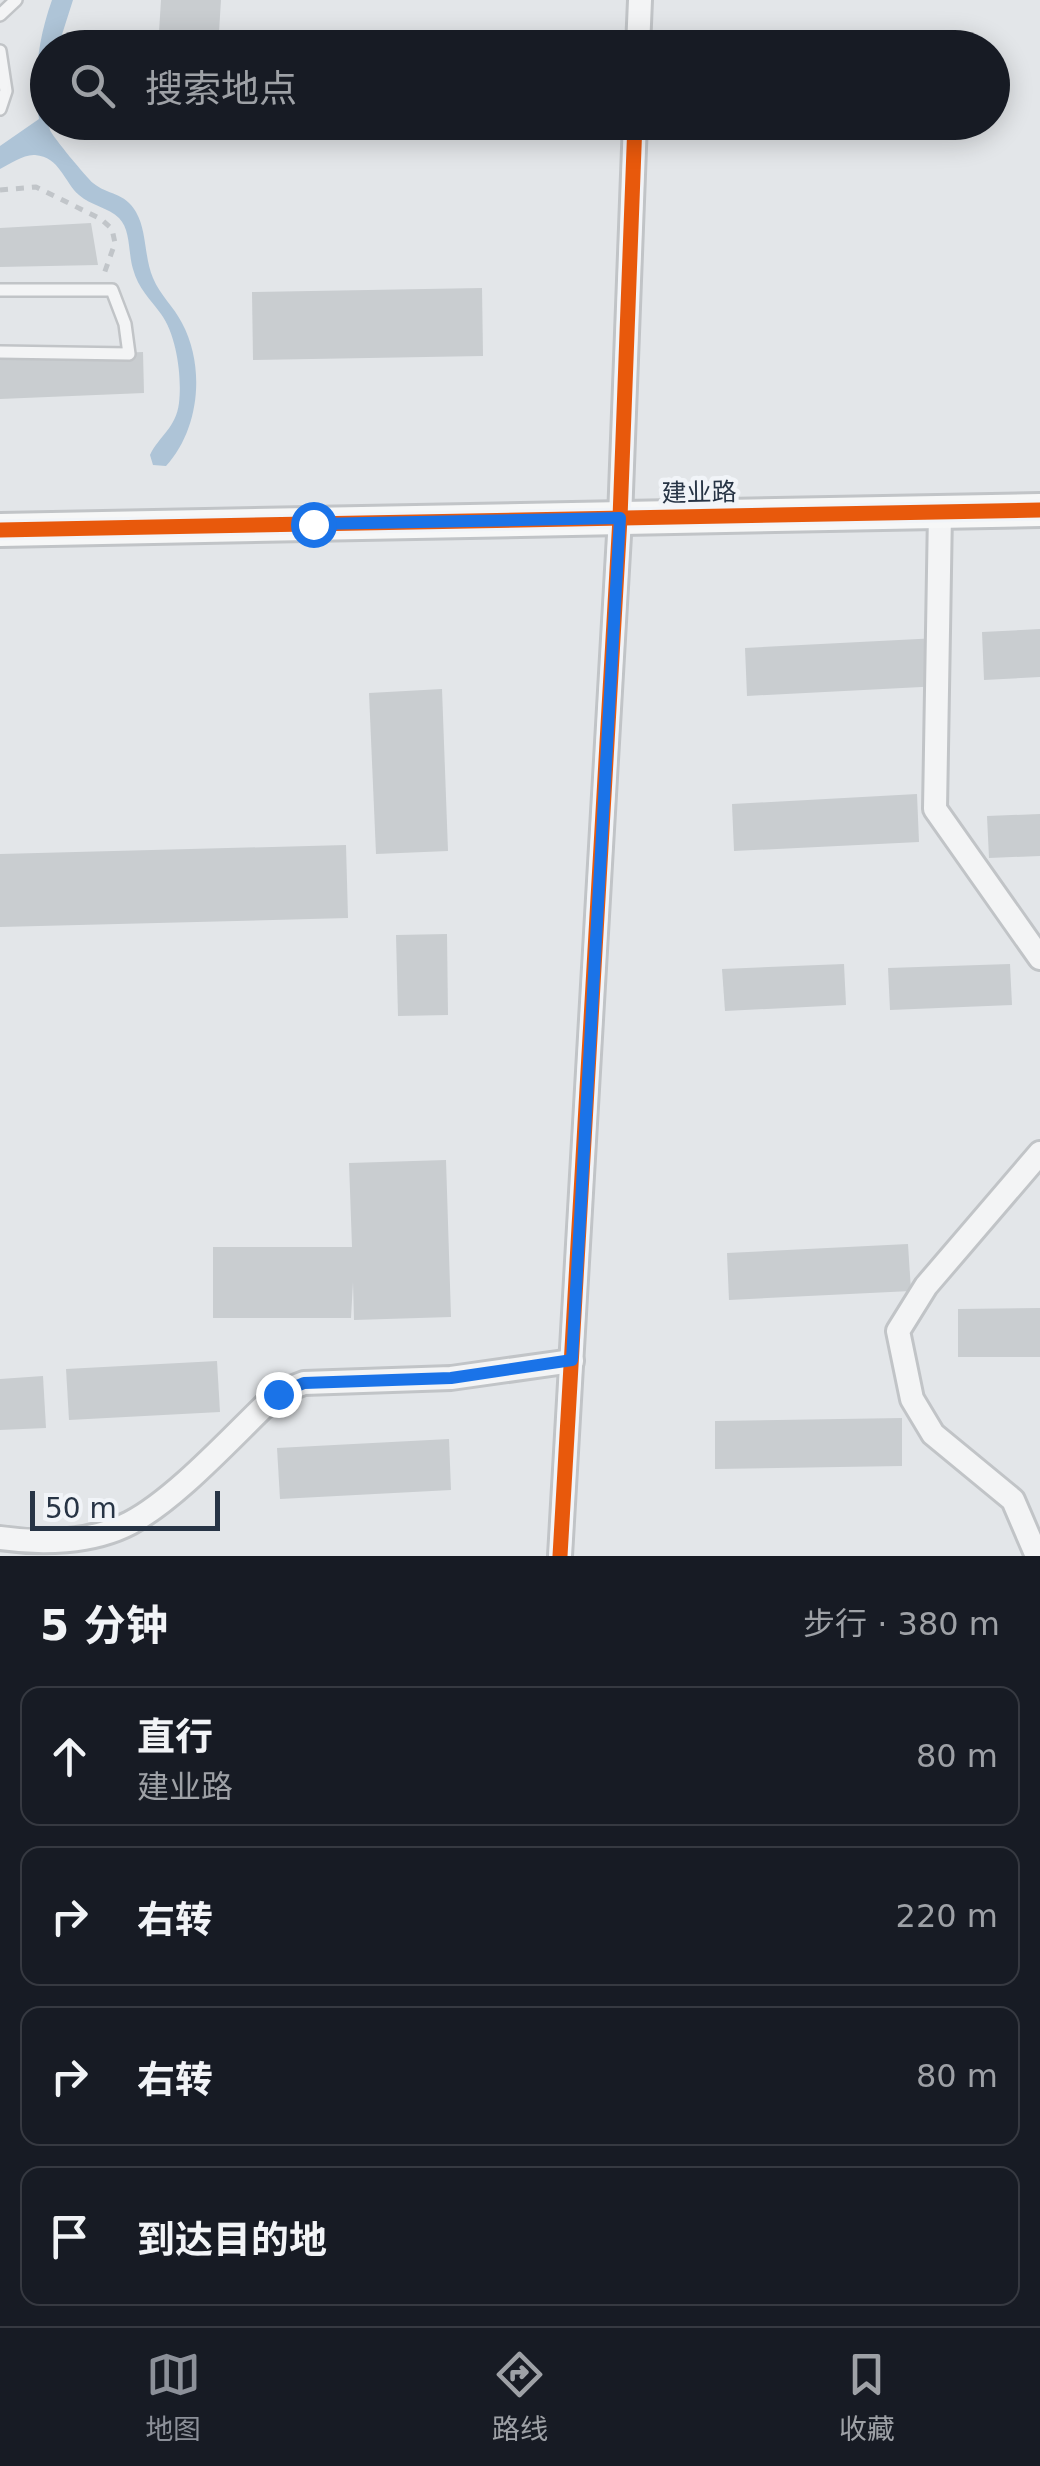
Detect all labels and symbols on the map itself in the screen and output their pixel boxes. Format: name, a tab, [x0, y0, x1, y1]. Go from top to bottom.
street label: 建业路	[661, 477, 737, 508]
route start	[291, 502, 337, 548]
route end	[256, 1372, 302, 1418]
scale bar	[30, 1486, 220, 1530]

